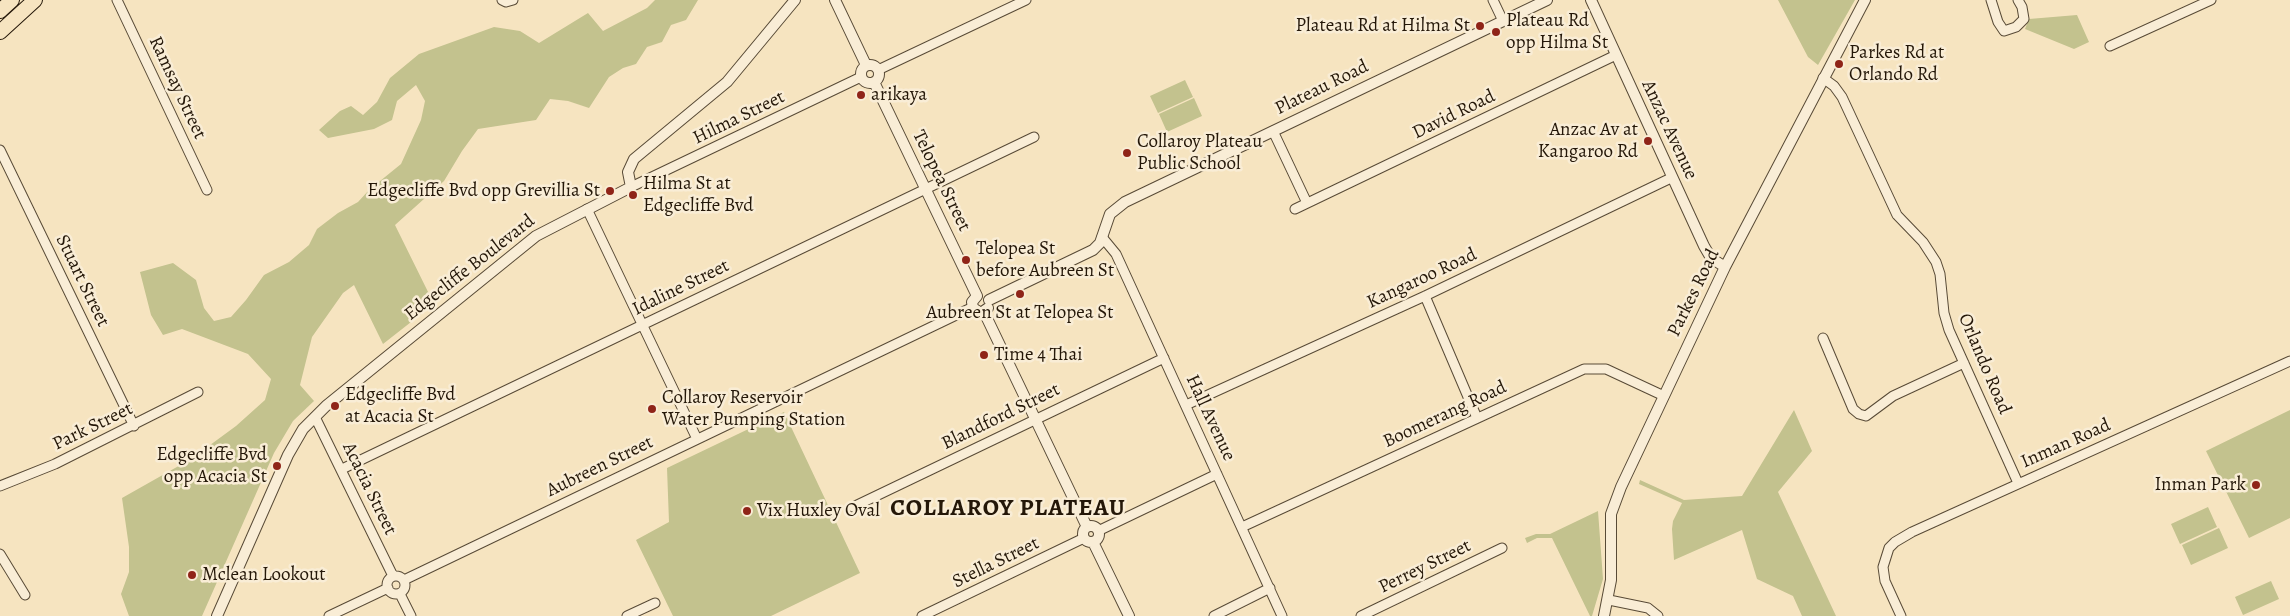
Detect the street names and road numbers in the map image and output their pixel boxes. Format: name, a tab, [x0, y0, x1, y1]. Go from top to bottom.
street label: Ramsay Street	[143, 33, 211, 143]
street label: Plateau Road	[1272, 56, 1372, 120]
street label: Anzac Avenue	[1636, 77, 1702, 183]
street label: David Road	[1409, 85, 1499, 145]
street label: Hilma Street	[689, 86, 789, 150]
street label: Telopea Street	[907, 127, 975, 235]
street label: Edgecliffe Boulevard	[400, 210, 540, 326]
street label: Stuart Street	[50, 231, 114, 331]
street label: Kangaroo Road	[1363, 244, 1481, 314]
street label: Parkes Road	[1663, 245, 1725, 341]
street label: Idaline Street	[629, 255, 733, 321]
street label: Orlando Road	[1953, 310, 2015, 418]
street label: Hall Avenue	[1180, 371, 1240, 465]
street label: Boomerang Road	[1380, 376, 1510, 454]
street label: Blandford Street	[938, 379, 1064, 455]
street label: Park Street	[49, 398, 137, 456]
street label: Inman Road	[2018, 414, 2114, 474]
street label: Aubreen Street	[543, 431, 657, 503]
street label: Acacia Street	[337, 439, 401, 539]
street label: Stella Street	[949, 532, 1043, 594]
street label: Perrey Street	[1375, 535, 1475, 599]

